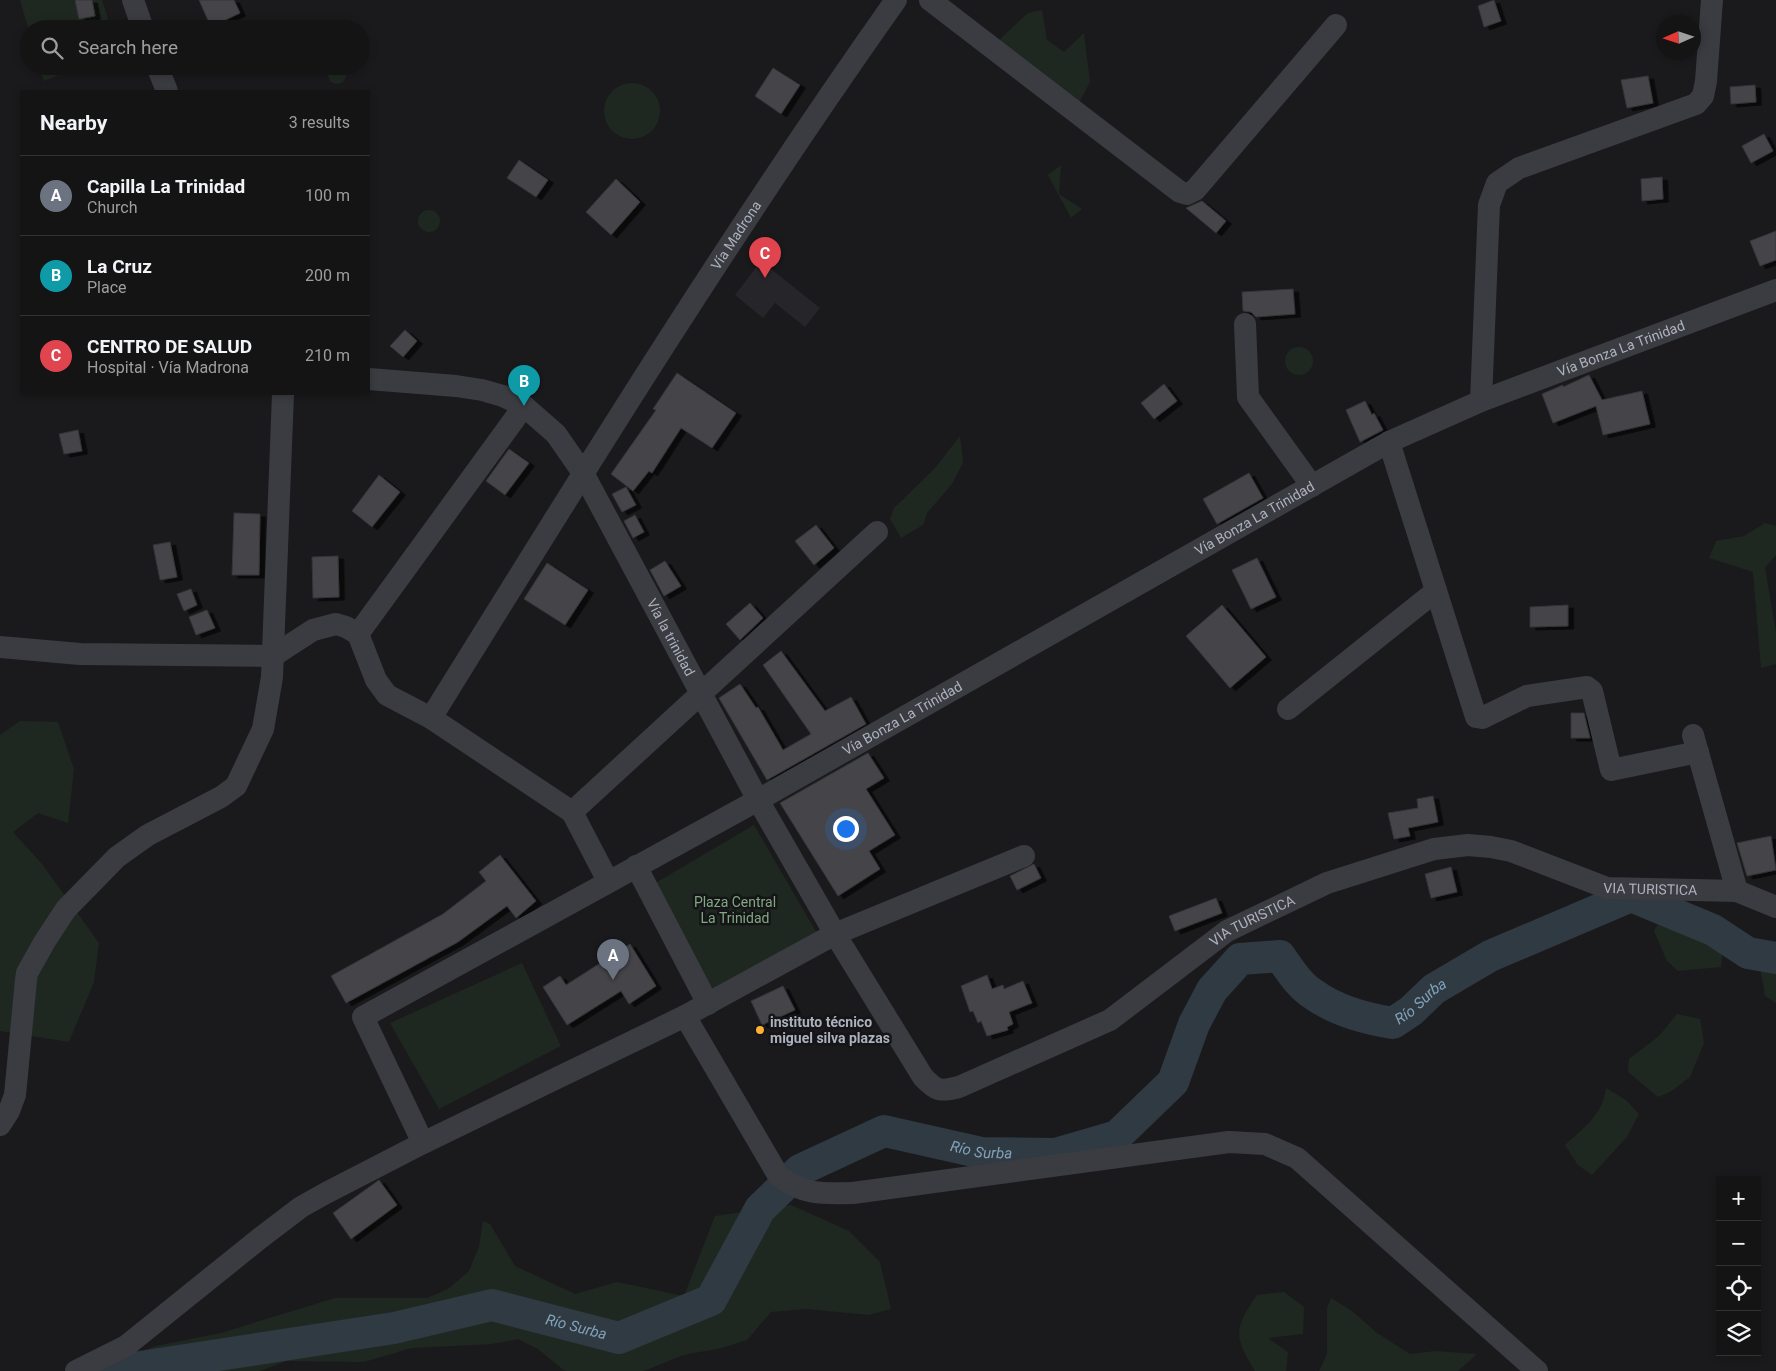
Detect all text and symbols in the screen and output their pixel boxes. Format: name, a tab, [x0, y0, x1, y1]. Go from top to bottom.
north arrow	[1656, 15, 1701, 60]
search box	[20, 20, 370, 75]
icon: search	[38, 34, 66, 62]
text: Search here	[78, 36, 178, 59]
text: Nearby	[40, 111, 107, 135]
text: 3 results	[289, 113, 350, 132]
text: Capilla La Trinidad	[87, 175, 245, 198]
text: A	[51, 186, 61, 205]
text: 100 m	[305, 186, 350, 205]
text: Church	[87, 198, 138, 217]
street label: Vía Madrona	[708, 198, 764, 273]
pin: C	[749, 237, 781, 278]
text: La Cruz	[87, 255, 152, 278]
text: B	[51, 266, 61, 285]
text: 200 m	[305, 266, 350, 285]
text: Place	[87, 278, 127, 297]
street label: Vía Bonza La Trinidad	[1555, 317, 1687, 380]
text: CENTRO DE SALUD	[87, 335, 252, 358]
text: C	[51, 346, 61, 365]
text: 210 m	[305, 346, 350, 365]
text: Hospital · Vía Madrona	[87, 358, 249, 377]
pin: B	[508, 365, 540, 406]
street label: Vía Bonza La Trinidad	[1192, 478, 1317, 559]
street label: Vía la trinidad	[644, 596, 698, 679]
street label: Vía Bonza La Trinidad	[840, 678, 965, 758]
your location	[833, 816, 859, 842]
street label: VIA TURISTICA	[1603, 880, 1697, 898]
street label: VIA TURISTICA	[1206, 892, 1297, 949]
park label: Plaza Central La Trinidad	[694, 894, 776, 926]
pin: A	[597, 939, 629, 980]
water label: Río Surba	[1391, 975, 1450, 1028]
place label: instituto técnico miguel silva plazas	[770, 1014, 890, 1046]
marker: instituto técnico miguel silva plazas	[754, 1024, 766, 1036]
water label: Río Surba	[949, 1137, 1012, 1162]
map controls	[1716, 1176, 1761, 1356]
button: +	[1716, 1176, 1761, 1221]
button: −	[1716, 1221, 1761, 1266]
button: locate	[1716, 1266, 1761, 1311]
water label: Río Surba	[544, 1310, 609, 1343]
button: layers	[1716, 1311, 1761, 1356]

